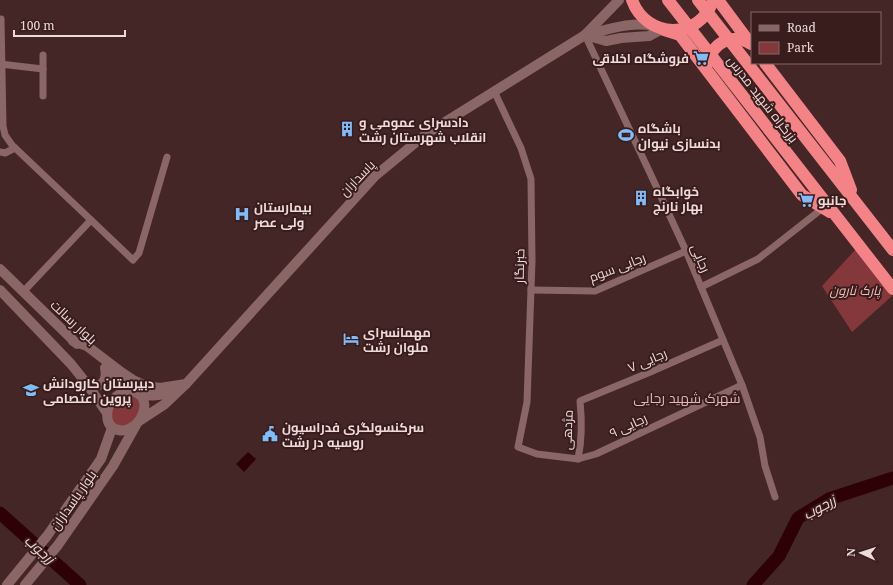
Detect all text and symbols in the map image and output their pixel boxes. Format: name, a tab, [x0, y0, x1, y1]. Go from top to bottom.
scale bar	[14, 12, 125, 38]
legend	[751, 12, 881, 64]
text: 100 m	[20, 17, 55, 34]
text: Road	[787, 19, 817, 36]
text: Park	[787, 39, 815, 56]
place label: فروشگاه اخلاقی	[592, 49, 689, 67]
supermarket icon: فروشگاه اخلاقی	[692, 49, 710, 67]
street label: بزرگراه شهید مدرس	[723, 52, 803, 146]
place label: دادسرای عمومی و انقلاب شهرستان رشت	[359, 113, 486, 146]
place label: باشگاه بدنسازی نیوان	[638, 119, 721, 152]
building icon: دادسرای عمومی و انقلاب شهرستان رشت	[338, 120, 356, 138]
sports icon: باشگاه بدنسازی نیوان	[617, 126, 635, 144]
street label: پاسداران	[335, 156, 380, 201]
place label: خوابگاه بهار نارنج	[653, 182, 703, 215]
building icon: خوابگاه بهار نارنج	[632, 189, 650, 207]
supermarket icon: جانبو	[797, 191, 815, 209]
place label: جانبو	[818, 191, 846, 209]
place label: بیمارستان ولی عصر	[253, 198, 312, 231]
hospital icon: بیمارستان ولی عصر	[233, 205, 251, 223]
street label: رجایی	[687, 241, 715, 275]
street label: خبرنگار	[510, 248, 528, 285]
street label: رجایی سوم	[586, 248, 648, 287]
park label: پارک نارون	[830, 281, 882, 299]
street label: بلوار رسالت	[47, 296, 101, 348]
place label: مهمانسرای ملوان رشت	[363, 323, 431, 356]
hotel icon: مهمانسرای ملوان رشت	[342, 330, 360, 348]
street label: رجایی ۷	[625, 344, 669, 376]
place label: دبیرستان کارودانش پروین اعتصامی	[43, 374, 154, 408]
school or university icon: دبیرستان کارودانش پروین اعتصامی	[22, 381, 40, 399]
district label: شهرک شهید رجایی	[633, 388, 741, 407]
street label: رجایی ۹	[606, 408, 650, 442]
street label: مژدهی	[557, 410, 577, 450]
place label: سرکنسولگری فدراسیون روسیه در رشت	[282, 418, 424, 451]
public building icon: سرکنسولگری فدراسیون روسیه در رشت	[261, 425, 279, 443]
street label: بلوار پاسداران	[46, 466, 101, 534]
water label: زرجوب	[799, 489, 841, 524]
water label: زرجوب	[21, 530, 61, 569]
north arrow	[841, 533, 881, 573]
text: N	[843, 547, 858, 557]

